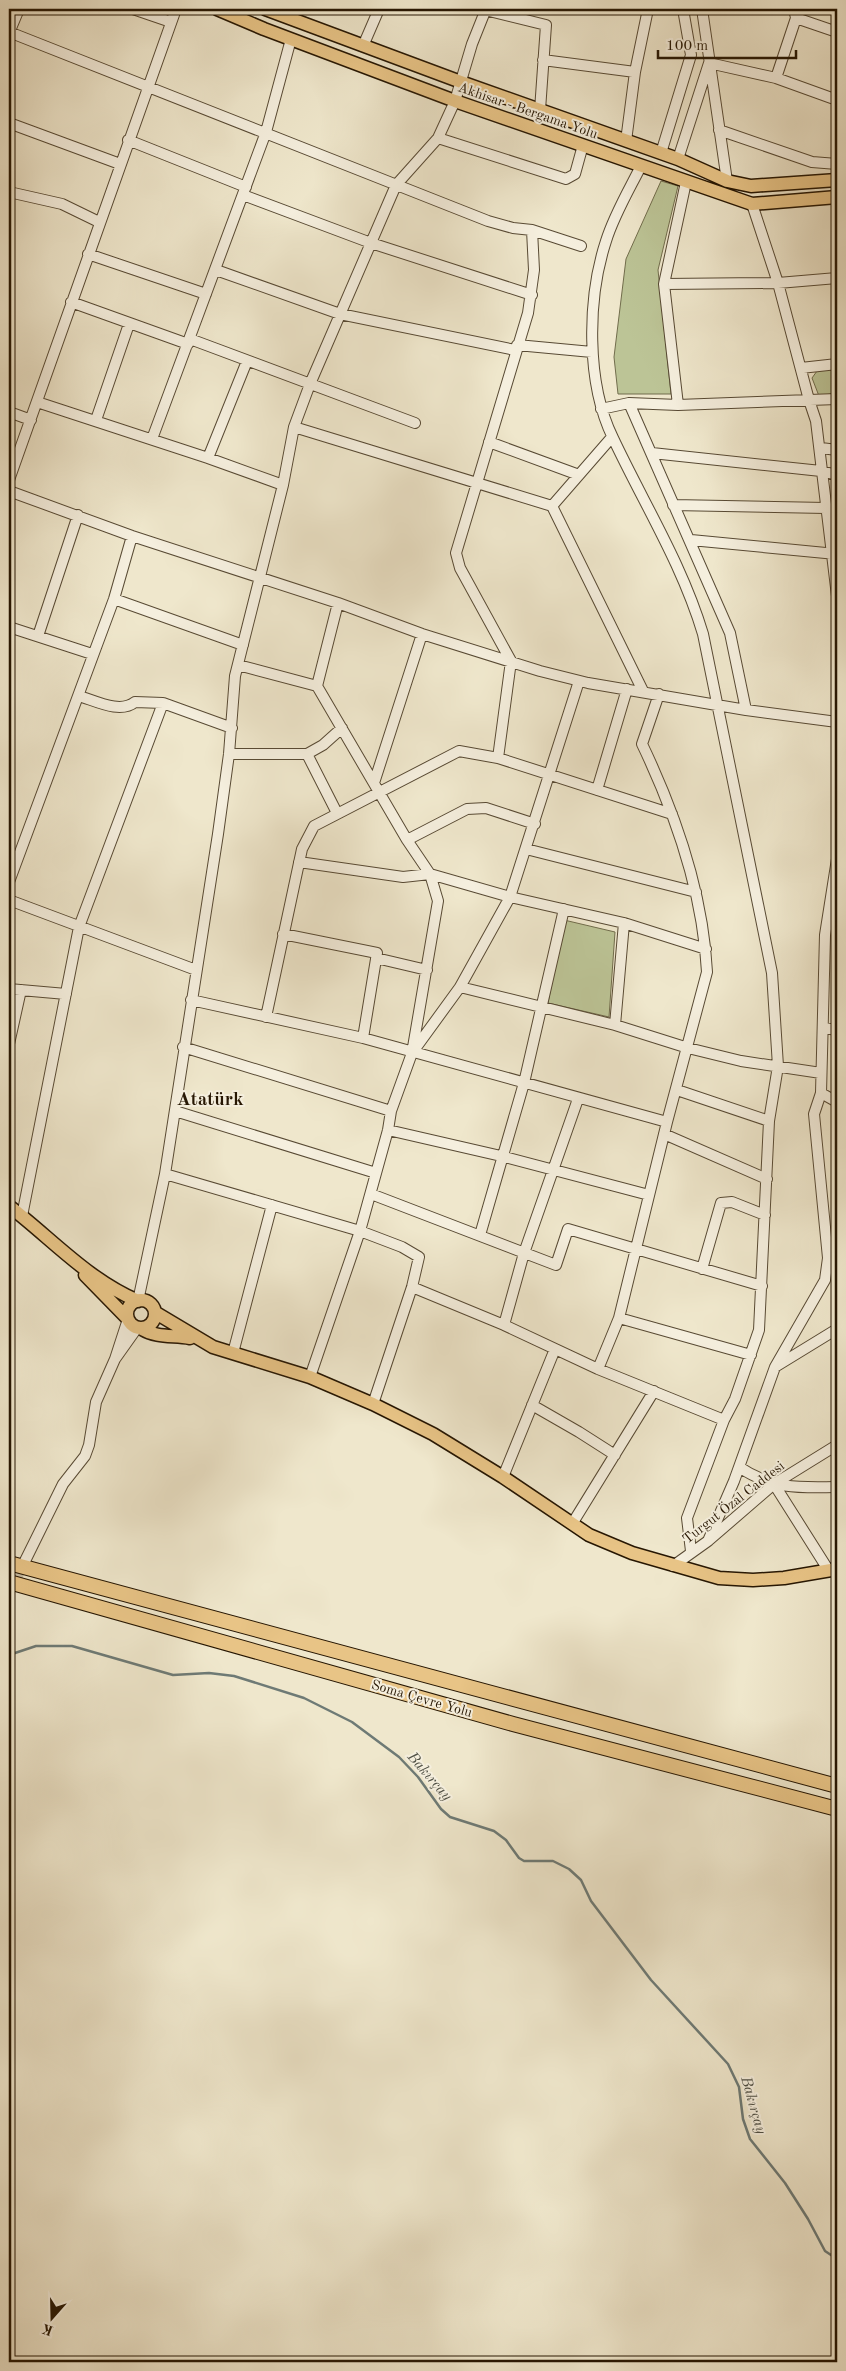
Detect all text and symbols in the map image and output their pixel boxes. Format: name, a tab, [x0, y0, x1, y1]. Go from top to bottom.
scale bar	[658, 28, 796, 60]
text: 100 m	[666, 39, 708, 54]
street label: Akhisar - Bergama Yolu	[456, 80, 600, 142]
district label: Atatürk	[176, 1091, 244, 1110]
street label: Turgut Özal Caddesi	[678, 1456, 787, 1547]
street label: Soma Çevre Yolu	[370, 1678, 474, 1720]
water label: Bakırçay	[403, 1749, 454, 1805]
water label: Bakırçay	[737, 2074, 768, 2136]
north arrow	[28, 2294, 78, 2344]
text: K	[40, 2321, 55, 2338]

